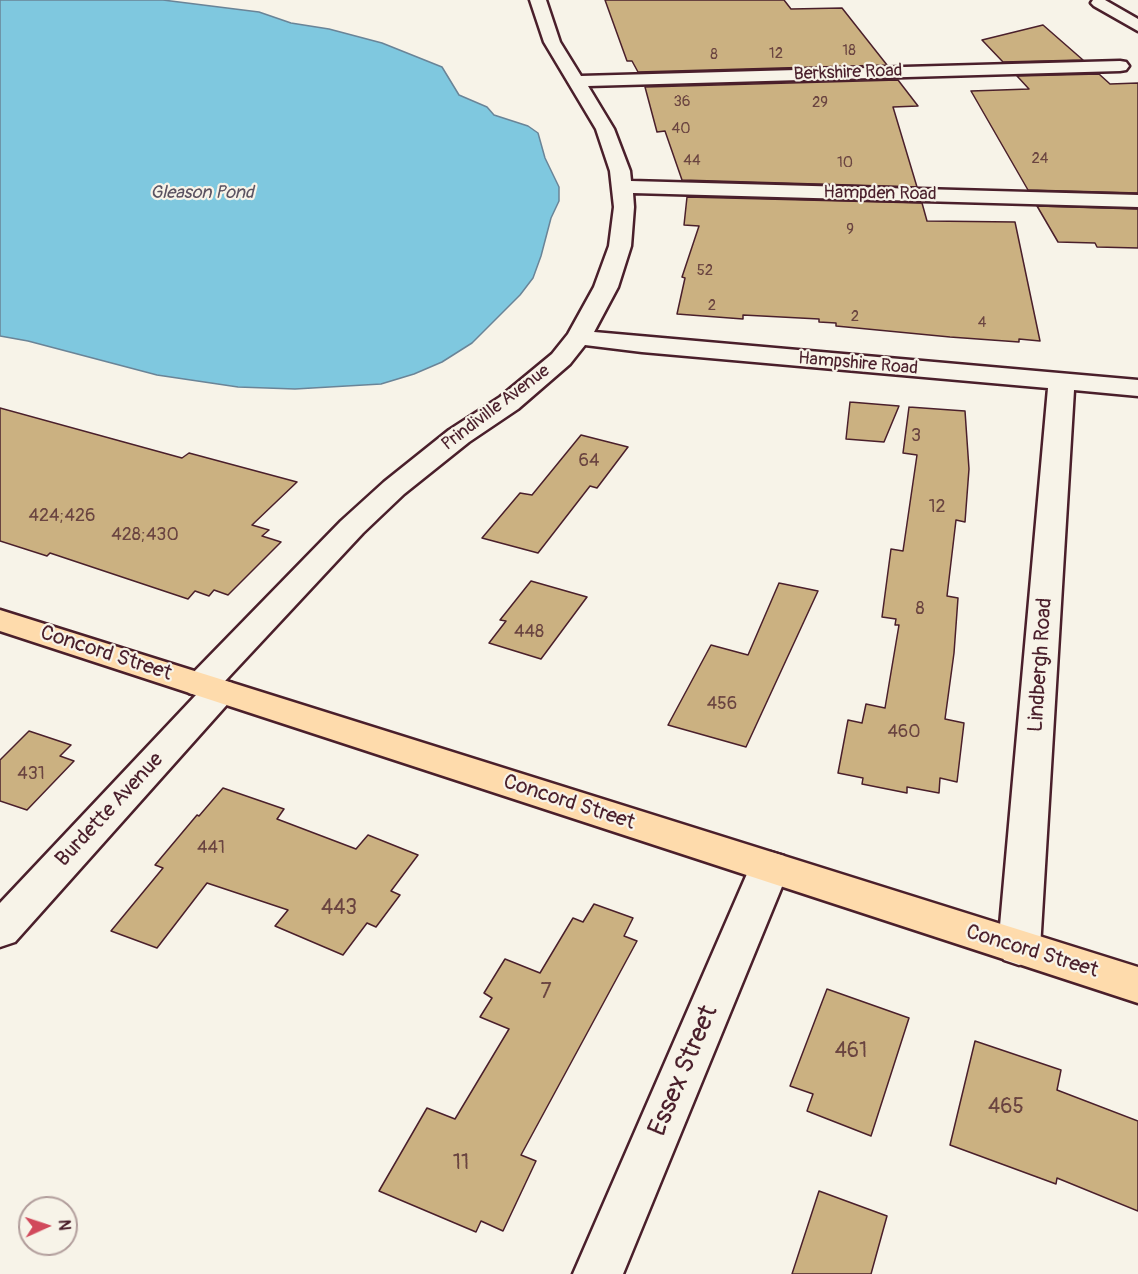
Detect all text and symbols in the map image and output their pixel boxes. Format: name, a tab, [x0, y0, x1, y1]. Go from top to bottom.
house number: 18	[842, 42, 856, 60]
house number: 12	[769, 45, 783, 63]
house number: 8	[710, 46, 718, 64]
street label: Berkshire Road	[793, 60, 903, 86]
house number: 36	[673, 93, 691, 111]
house number: 29	[812, 94, 828, 112]
house number: 40	[672, 120, 690, 138]
house number: 24	[1031, 150, 1049, 168]
house number: 44	[683, 152, 701, 170]
house number: 10	[837, 154, 853, 172]
water label: Gleason Pond	[150, 182, 254, 204]
street label: Hampden Road	[823, 182, 937, 206]
house number: 9	[846, 221, 854, 239]
house number: 52	[697, 262, 713, 280]
house number: 2	[708, 297, 716, 315]
house number: 2	[851, 308, 859, 326]
house number: 4	[978, 314, 986, 332]
street label: Hampshire Road	[797, 348, 919, 380]
street label: Prindiville Avenue	[438, 360, 554, 456]
house number: 3	[911, 425, 921, 447]
house number: 64	[579, 450, 599, 472]
house number: 12	[928, 496, 946, 518]
house number: 424;426	[29, 505, 95, 527]
house number: 428;430	[111, 524, 179, 546]
street label: Lindbergh Road	[1024, 597, 1058, 733]
house number: 8	[915, 598, 925, 620]
street label: Concord Street	[37, 621, 175, 687]
house number: 448	[514, 621, 544, 643]
house number: 456	[707, 693, 737, 715]
house number: 460	[887, 721, 921, 743]
street label: Burdette Avenue	[51, 748, 169, 872]
house number: 431	[17, 763, 45, 785]
street label: Concord Street	[500, 770, 638, 836]
house number: 441	[197, 837, 225, 859]
house number: 443	[321, 896, 357, 922]
street label: Concord Street	[963, 920, 1101, 984]
house number: 7	[540, 980, 552, 1006]
street label: Essex Street	[643, 1001, 725, 1141]
house number: 461	[835, 1039, 867, 1065]
house number: 465	[988, 1095, 1024, 1121]
house number: 11	[453, 1151, 469, 1177]
north arrow	[18, 1196, 78, 1256]
text: N	[54, 1219, 74, 1231]

